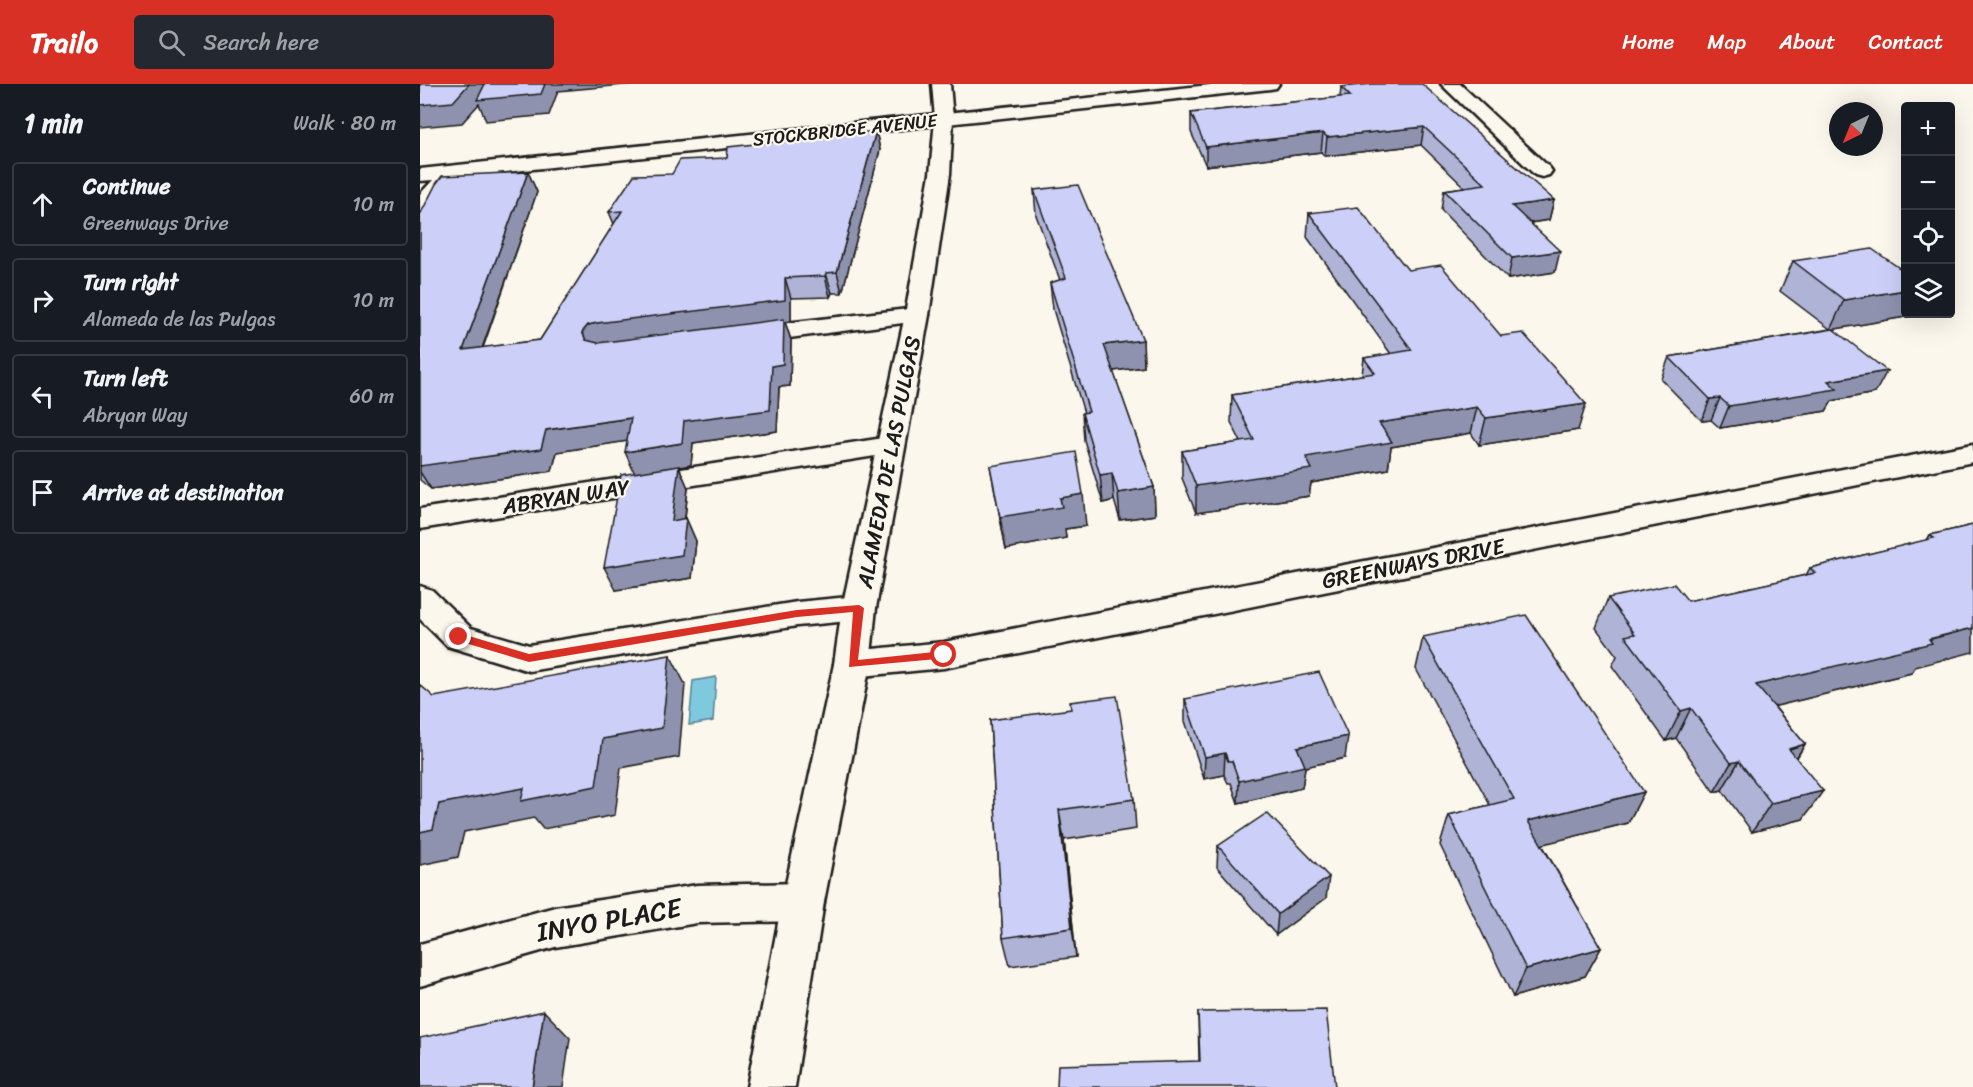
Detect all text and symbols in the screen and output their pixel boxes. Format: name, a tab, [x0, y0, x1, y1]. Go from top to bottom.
search box	[134, 15, 554, 69]
text: Trailo	[30, 18, 98, 67]
text: Search here	[203, 23, 319, 62]
text: Home	[1622, 23, 1674, 61]
text: Map	[1707, 23, 1746, 61]
text: About	[1779, 23, 1836, 61]
text: Contact	[1869, 23, 1943, 61]
icon: search	[155, 26, 188, 59]
text: 1 min	[24, 100, 83, 146]
north arrow	[1829, 102, 1883, 156]
map controls	[1901, 102, 1955, 318]
button: +	[1901, 102, 1955, 156]
street label: STOCKBRIDGE AVENUE	[751, 104, 940, 156]
text: Walk · 80 m	[293, 106, 396, 141]
button: −	[1901, 156, 1955, 210]
text: Continue	[83, 167, 171, 206]
text: 10 m	[352, 187, 394, 222]
icon: ahead	[26, 188, 59, 221]
text: Greenways Drive	[83, 206, 229, 241]
button: locate	[1901, 210, 1955, 264]
text: Turn right	[83, 263, 178, 302]
button: layers	[1901, 264, 1955, 318]
text: 10 m	[352, 283, 394, 318]
icon: right	[26, 284, 59, 317]
text: Alameda de las Pulgas	[83, 302, 275, 337]
street label: ALAMEDA DE LAS PULGAS	[845, 332, 932, 593]
text: Turn left	[83, 359, 168, 398]
text: 60 m	[349, 379, 394, 414]
icon: left	[26, 380, 59, 413]
text: Abryan Way	[83, 398, 187, 433]
street label: ABRYAN WAY	[498, 467, 634, 526]
text: Arrive at destination	[83, 473, 284, 512]
icon: arrive	[26, 476, 59, 509]
street label: GREENWAYS DRIVE	[1319, 526, 1509, 600]
route end	[445, 623, 471, 649]
route start	[930, 641, 956, 667]
street label: INYO PLACE	[532, 883, 687, 957]

